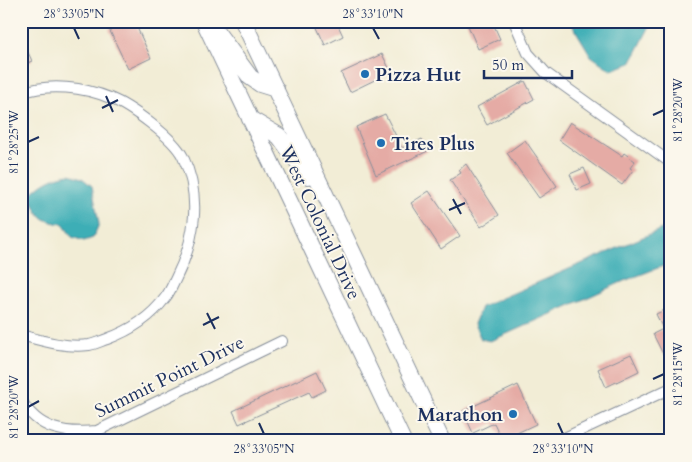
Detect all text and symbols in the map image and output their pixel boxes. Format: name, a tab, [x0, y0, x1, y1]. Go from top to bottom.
text: 28°33'05"N	[44, 6, 105, 22]
text: 28°33'10"N	[343, 6, 404, 22]
scale bar	[484, 48, 572, 80]
text: 50 m	[492, 55, 524, 75]
place label: Pizza Hut	[375, 62, 461, 88]
marker: Pizza Hut	[359, 68, 371, 80]
text: 81°28'20"W	[670, 77, 686, 142]
text: 81°28'25"W	[6, 109, 22, 174]
place label: Tires Plus	[391, 131, 475, 157]
marker: Tires Plus	[375, 137, 387, 149]
street label: West Colonial Drive	[273, 140, 367, 304]
street label: Summit Point Drive	[90, 329, 249, 424]
text: 81°28'15"W	[670, 341, 686, 406]
text: 81°28'20"W	[6, 374, 22, 439]
place label: Marathon	[417, 402, 504, 428]
marker: Marathon	[507, 408, 519, 420]
text: 28°33'05"N	[234, 441, 295, 457]
text: 28°33'10"N	[533, 441, 594, 457]

